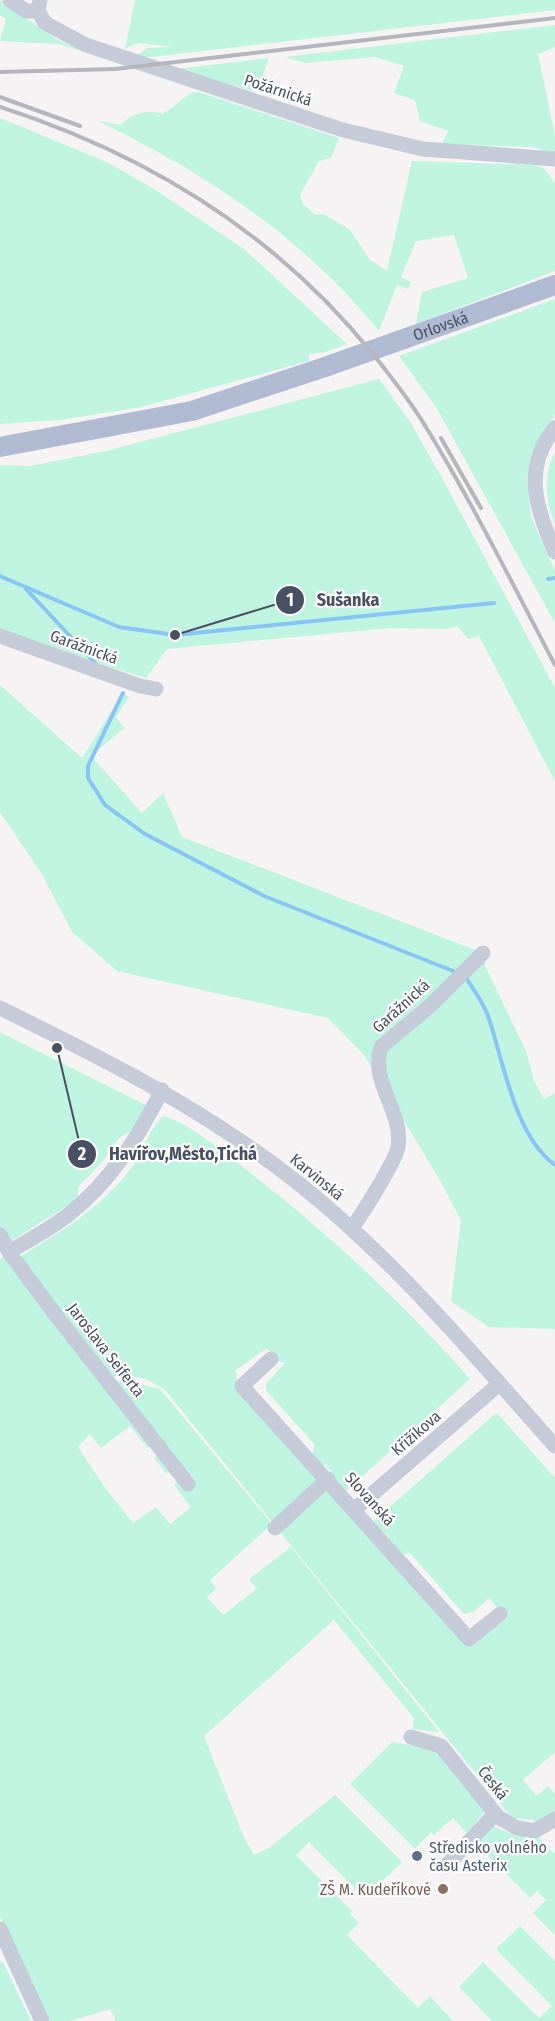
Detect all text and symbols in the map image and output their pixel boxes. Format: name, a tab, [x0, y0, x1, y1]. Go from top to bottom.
street label: Požárnická	[242, 70, 314, 110]
street label: Orlovská	[410, 307, 471, 344]
callout: Sušanka	[275, 582, 392, 618]
text: 1	[286, 589, 294, 611]
text: Sušanka	[317, 589, 379, 611]
street label: Garážnická	[48, 626, 121, 668]
street label: Garážnická	[368, 975, 434, 1037]
callout: Havířov,Město,Tichá	[67, 1136, 269, 1172]
text: 2	[77, 1143, 86, 1165]
text: Havířov,Město,Tichá	[109, 1143, 257, 1165]
street label: Karvinská	[286, 1150, 348, 1204]
street label: Jaroslava Seiferta	[63, 1299, 149, 1401]
street label: Křižíkova	[387, 1406, 445, 1460]
street label: Slovanská	[341, 1468, 399, 1530]
street label: Česká	[474, 1762, 513, 1804]
place label: Středisko volného času Asterix	[429, 1838, 547, 1875]
marker: Středisko volného času Asterix	[410, 1849, 424, 1863]
place label: ZŠ M. Kudeříkové	[320, 1879, 431, 1899]
marker: ZŠ M. Kudeříkové	[436, 1882, 450, 1896]

